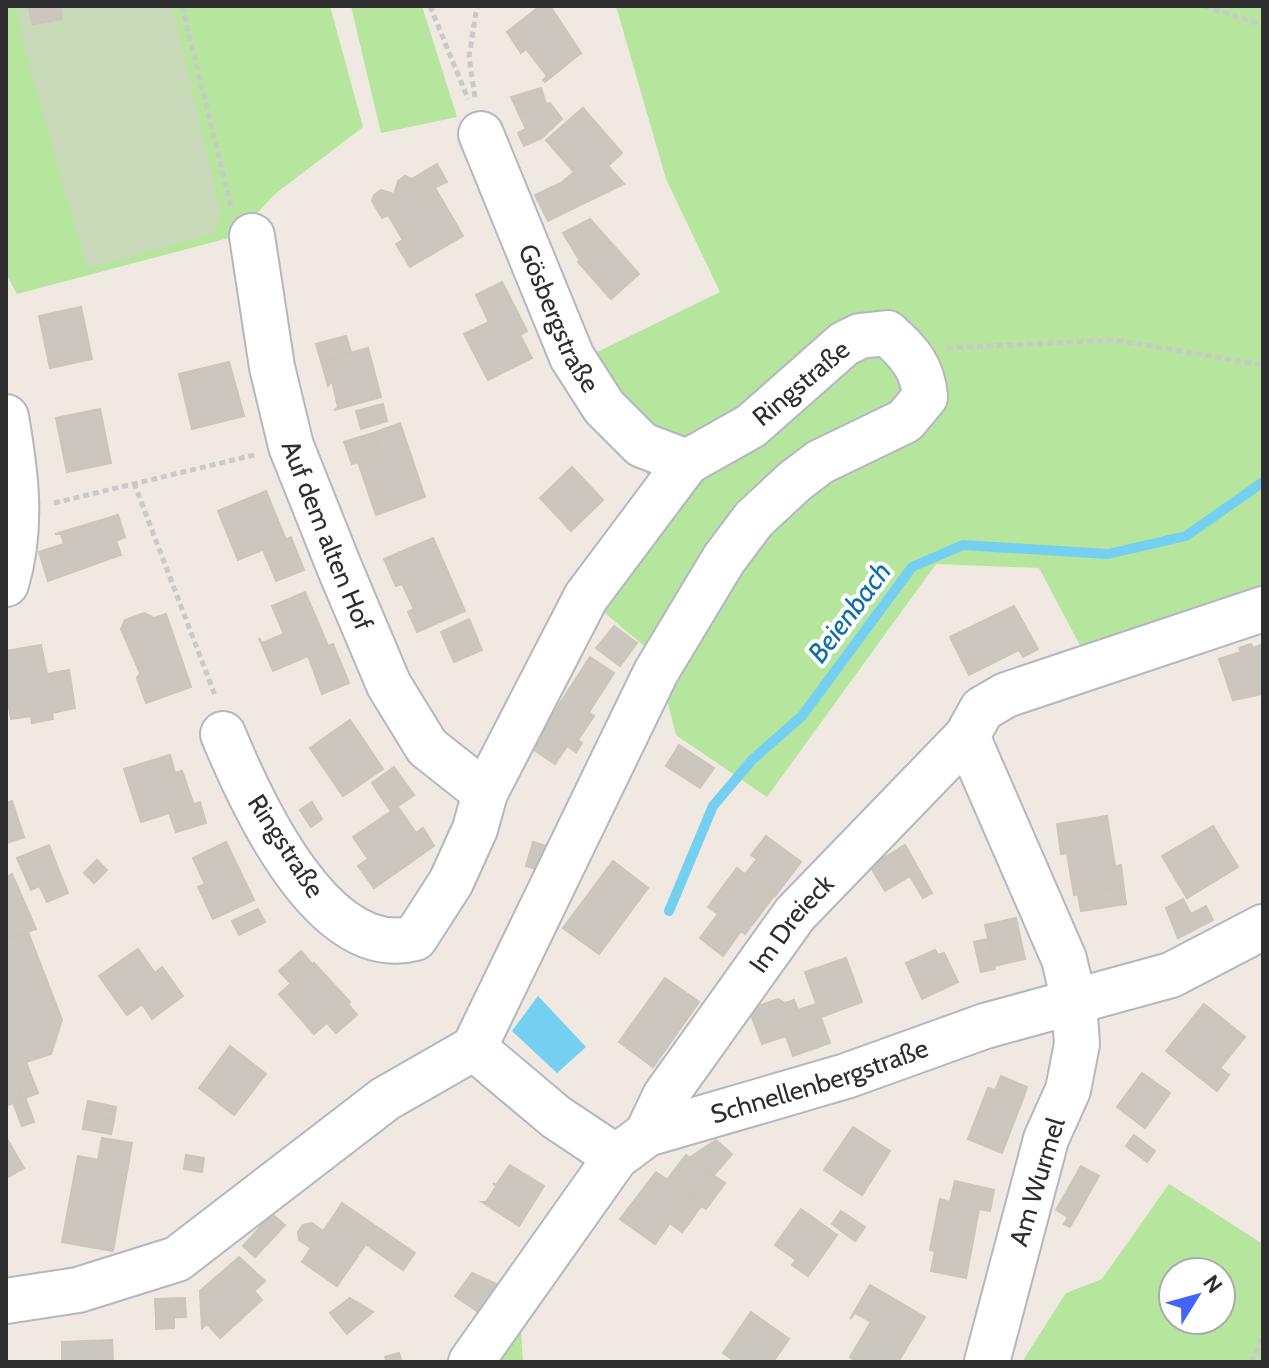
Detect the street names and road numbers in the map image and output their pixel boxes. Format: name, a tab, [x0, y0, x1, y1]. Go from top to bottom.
street label: Gösbergstraße	[512, 239, 606, 398]
street label: Ringstraße	[746, 333, 856, 433]
street label: Auf dem alten Hof	[274, 436, 380, 635]
street label: Ringstraße	[241, 788, 331, 904]
street label: Im Dreieck	[742, 867, 841, 979]
street label: Schnellenbergstraße	[707, 1032, 932, 1131]
street label: Am Wurmel	[1002, 1114, 1072, 1250]

